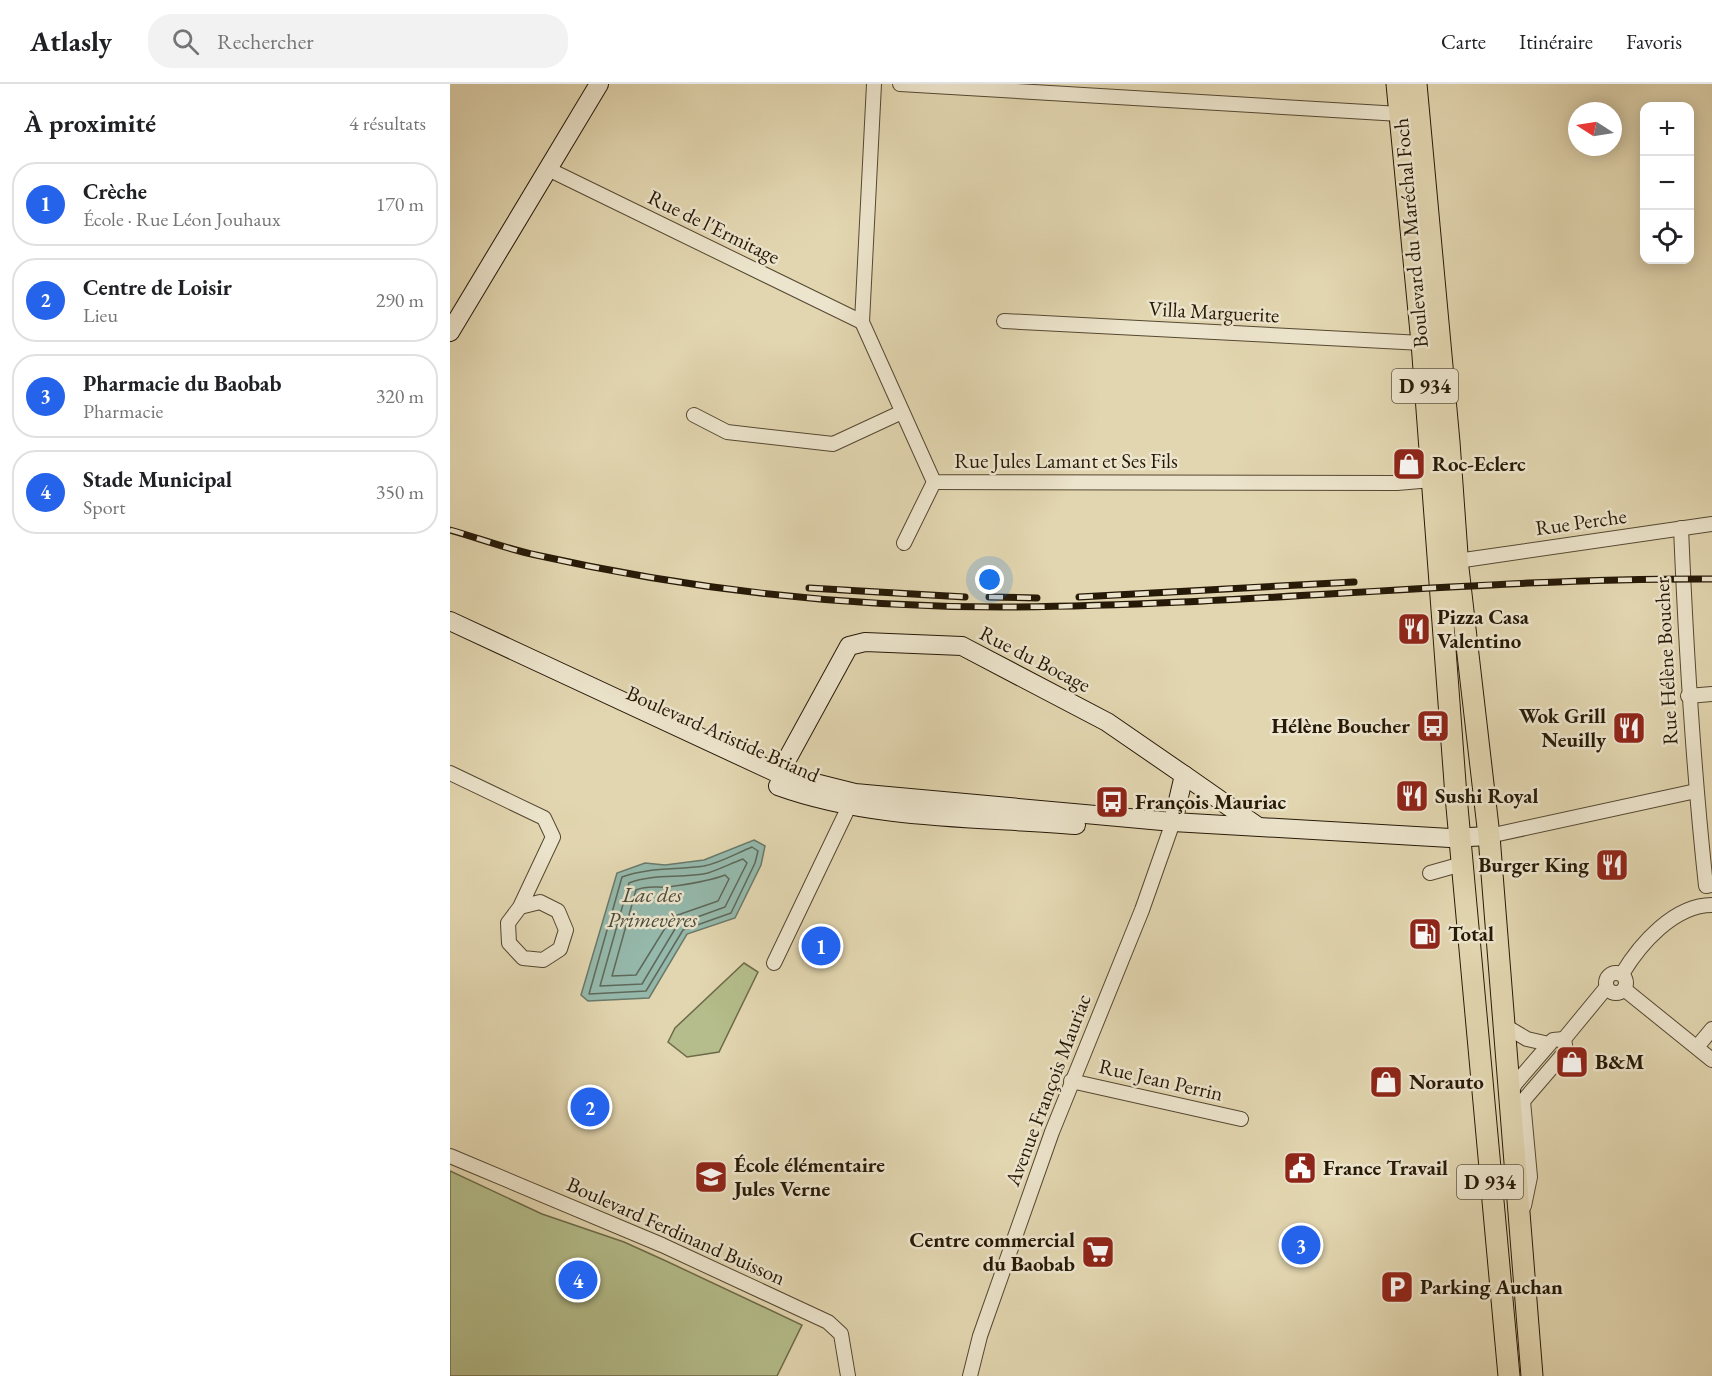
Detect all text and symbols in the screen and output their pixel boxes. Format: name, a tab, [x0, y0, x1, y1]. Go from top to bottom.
search box	[148, 14, 568, 68]
text: Atlasly	[30, 23, 112, 59]
icon: search	[169, 25, 202, 58]
text: Rechercher	[217, 27, 314, 56]
text: Carte	[1441, 28, 1486, 55]
text: Itinéraire	[1519, 28, 1593, 55]
text: Favoris	[1626, 28, 1682, 55]
north arrow	[1568, 102, 1622, 156]
map controls	[1640, 102, 1694, 264]
button: +	[1640, 102, 1694, 156]
text: À proximité	[24, 106, 156, 140]
text: 4 résultats	[349, 110, 426, 136]
street label: Boulevard du Maréchal Foch	[1387, 117, 1434, 349]
button: −	[1640, 156, 1694, 210]
text: Crèche	[83, 177, 147, 206]
street label: Rue de l'Ermitage	[644, 183, 785, 270]
text: 1	[40, 191, 51, 217]
text: 170 m	[376, 191, 424, 217]
text: École · Rue Léon Jouhaux	[83, 206, 281, 232]
button: locate	[1640, 210, 1694, 264]
text: Centre de Loisir	[83, 273, 232, 302]
text: 2	[40, 287, 51, 313]
text: 290 m	[376, 287, 424, 313]
street label: Villa Marguerite	[1148, 295, 1280, 328]
text: Lieu	[83, 302, 118, 328]
text: Pharmacie du Baobab	[83, 369, 281, 398]
road number: D 934	[1392, 369, 1458, 403]
text: 3	[40, 383, 51, 409]
text: 320 m	[376, 383, 424, 409]
text: Pharmacie	[83, 398, 163, 424]
shop icon: Roc-Eclerc	[1391, 446, 1427, 482]
street label: Rue Jules Lamant et Ses Fils	[954, 447, 1178, 474]
place label: Roc-Eclerc	[1432, 450, 1526, 477]
text: Stade Municipal	[83, 465, 232, 494]
text: 4	[40, 479, 51, 505]
text: 350 m	[376, 479, 424, 505]
text: Sport	[83, 494, 126, 520]
street label: Rue Perche	[1534, 502, 1628, 541]
your location	[975, 565, 1004, 594]
street label: Rue Hélène Boucher	[1648, 576, 1683, 746]
place label: Pizza Casa Valentino	[1437, 603, 1530, 654]
restaurant icon: Pizza Casa Valentino	[1396, 611, 1432, 647]
street label: Rue du Bocage	[975, 619, 1095, 698]
street label: Boulevard Aristide Briand	[622, 679, 824, 789]
place label: Wok Grill Neuilly	[1519, 702, 1607, 753]
bus stop icon: Hélène Boucher	[1415, 708, 1451, 744]
restaurant icon: Wok Grill Neuilly	[1611, 710, 1647, 746]
place label: Hélène Boucher	[1271, 712, 1410, 739]
restaurant icon: Sushi Royal	[1394, 778, 1430, 814]
place label: Sushi Royal	[1435, 782, 1538, 809]
bus stop icon: François Mauriac	[1094, 784, 1130, 820]
place label: François Mauriac	[1135, 788, 1287, 815]
restaurant icon: Burger King	[1594, 847, 1630, 883]
place label: Burger King	[1478, 851, 1589, 878]
water label: Lac des Primevères	[607, 880, 698, 934]
fuel station icon: Total	[1407, 916, 1443, 952]
place label: Total	[1448, 920, 1494, 947]
pin: 1	[802, 924, 841, 968]
street label: Avenue François Mauriac	[998, 990, 1097, 1191]
shop icon: B&M	[1554, 1044, 1590, 1080]
place label: B&M	[1595, 1048, 1644, 1075]
street label: Rue Jean Perrin	[1096, 1052, 1226, 1107]
shop icon: Norauto	[1368, 1064, 1404, 1100]
place label: Norauto	[1409, 1068, 1484, 1095]
pin: 2	[570, 1084, 610, 1130]
public building icon: France Travail	[1282, 1150, 1318, 1186]
place label: École élémentaire Jules Verne	[732, 1151, 885, 1202]
place label: France Travail	[1323, 1154, 1448, 1181]
school or university icon: École élémentaire Jules Verne	[693, 1159, 729, 1195]
road number: D 934	[1457, 1165, 1523, 1199]
street label: Boulevard Ferdinand Buisson	[563, 1170, 790, 1291]
pin: 3	[1282, 1222, 1320, 1268]
place label: Centre commercial du Baobab	[910, 1226, 1075, 1277]
supermarket icon: Centre commercial du Baobab	[1080, 1234, 1116, 1270]
pin: 4	[558, 1258, 598, 1302]
parking icon: Parking Auchan	[1379, 1269, 1415, 1305]
place label: Parking Auchan	[1420, 1273, 1563, 1300]

